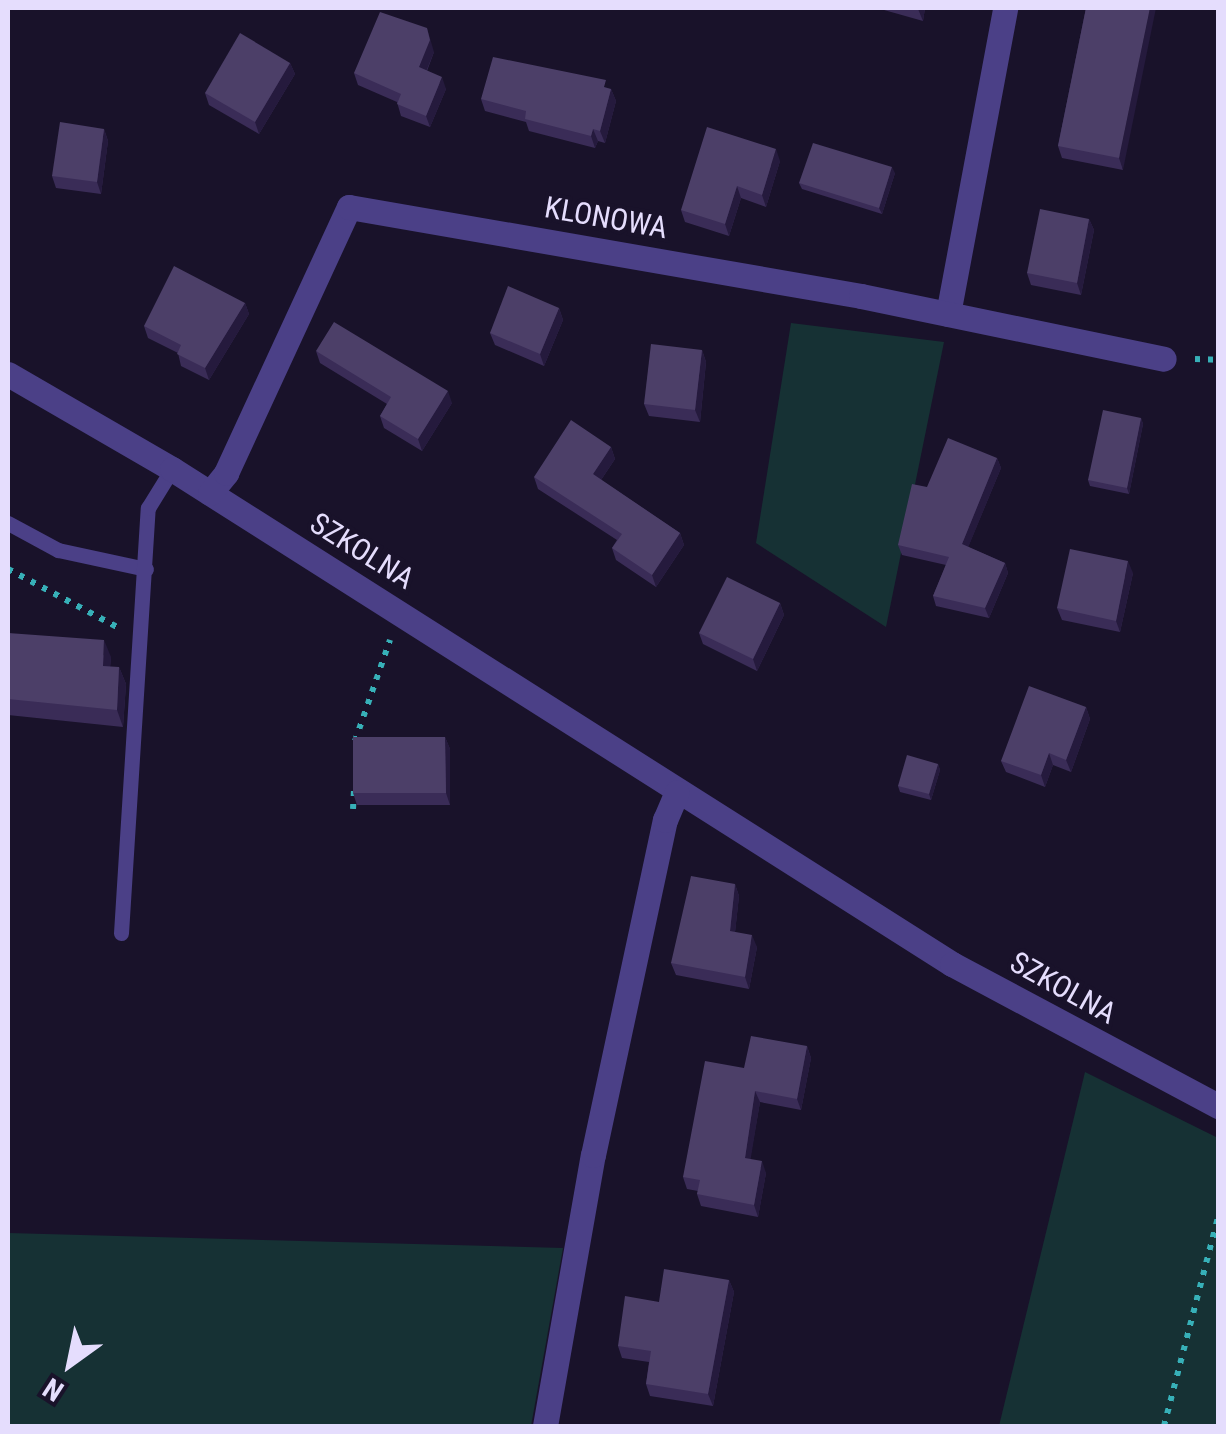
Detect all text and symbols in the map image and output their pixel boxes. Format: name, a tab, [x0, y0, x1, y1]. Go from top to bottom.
street label: KLONOWA	[542, 190, 670, 246]
street label: SZKOLNA	[303, 505, 421, 597]
street label: SZKOLNA	[1004, 944, 1122, 1032]
north arrow	[20, 1314, 120, 1414]
text: N	[37, 1371, 70, 1408]

